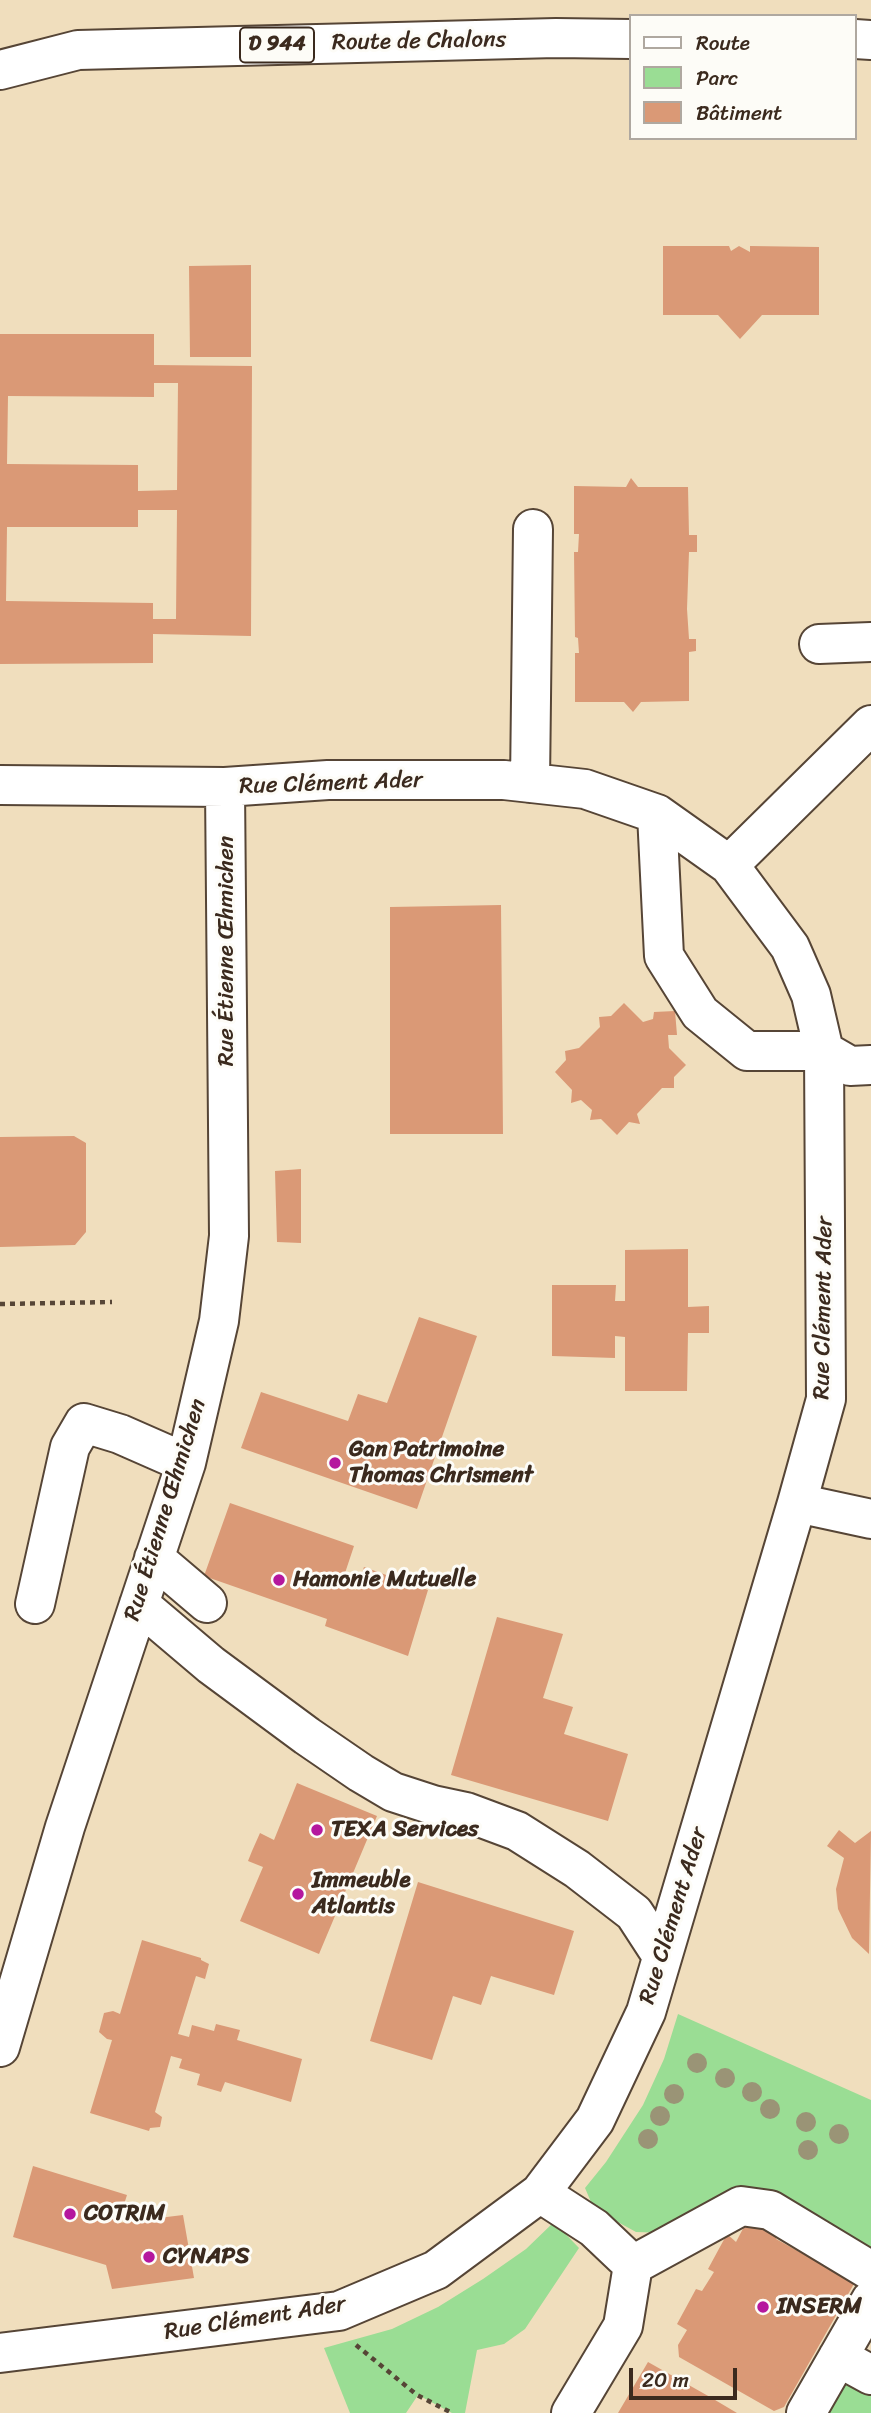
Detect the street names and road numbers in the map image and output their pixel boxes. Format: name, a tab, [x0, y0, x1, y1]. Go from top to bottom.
street label: Route de Chalons	[332, 27, 506, 57]
road number: D 944	[240, 28, 314, 62]
street label: Rue Clément Ader	[239, 767, 423, 801]
street label: Rue Étienne Œhmichen	[213, 836, 241, 1066]
street label: Rue Clément Ader	[809, 1216, 839, 1400]
street label: Rue Étienne Œhmichen	[119, 1396, 213, 1624]
street label: Rue Clément Ader	[634, 1824, 714, 2008]
street label: Rue Clément Ader	[162, 2291, 348, 2347]

